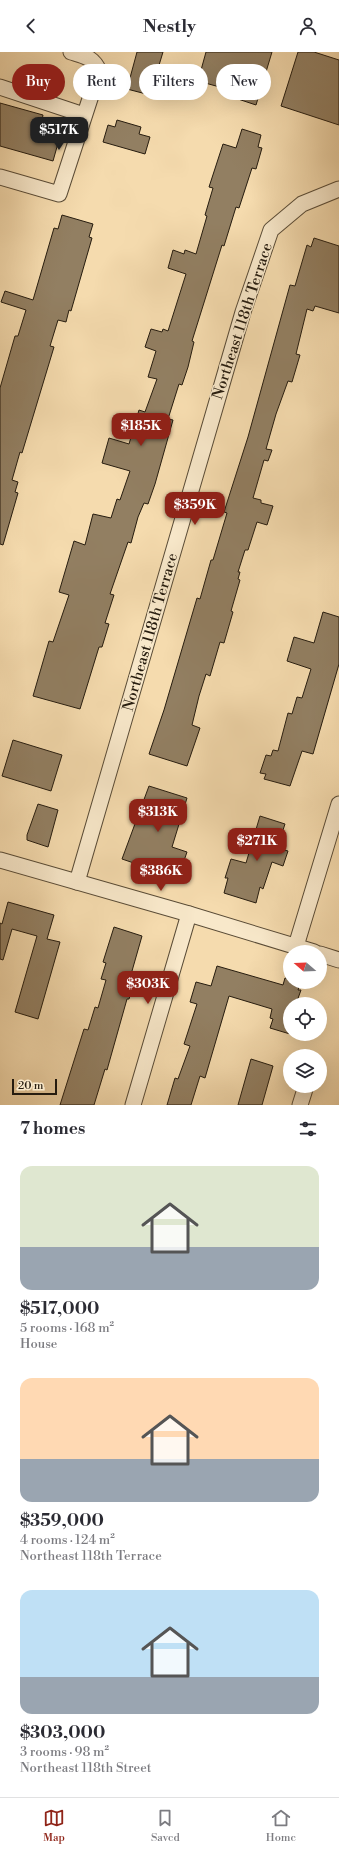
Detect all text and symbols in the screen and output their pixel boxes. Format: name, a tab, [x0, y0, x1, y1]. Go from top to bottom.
icon: back	[20, 15, 42, 37]
text: Nestly	[143, 15, 196, 38]
icon: person	[297, 15, 319, 37]
chip: Buy	[12, 64, 65, 100]
chip: Rent	[73, 64, 131, 100]
chip: Filters	[139, 64, 208, 100]
chip: New	[216, 64, 271, 100]
pin: $517K	[31, 117, 87, 151]
text: $517K	[39, 122, 79, 138]
street label: Northeast 118th Terrace	[208, 240, 277, 402]
pin: $185K	[113, 413, 169, 447]
text: $185K	[121, 418, 161, 434]
pin: $359K	[167, 492, 223, 526]
text: $359K	[174, 497, 216, 513]
street label: Northeast 118th Terrace	[119, 551, 182, 713]
pin: $313K	[130, 799, 186, 833]
text: $313K	[138, 804, 178, 820]
pin: $271K	[229, 828, 285, 862]
text: $271K	[237, 833, 277, 849]
pin: $386K	[133, 858, 189, 892]
text: $386K	[140, 863, 182, 879]
north arrow	[283, 945, 327, 989]
map controls	[283, 945, 327, 1093]
pin: $303K	[120, 971, 176, 1005]
text: $303K	[126, 976, 170, 992]
button: locate	[283, 997, 327, 1041]
button: layers	[283, 1049, 327, 1093]
scale bar	[12, 1077, 57, 1096]
text: 20 m	[18, 1079, 43, 1093]
text: 7 homes	[20, 1118, 85, 1140]
icon: filters	[297, 1118, 319, 1140]
icon: home	[134, 1192, 206, 1264]
text: $517,000	[20, 1298, 99, 1320]
text: 5 rooms · 168 m²	[20, 1320, 114, 1336]
text: House	[20, 1336, 57, 1352]
icon: home	[134, 1404, 206, 1476]
text: $359,000	[20, 1510, 104, 1532]
text: 4 rooms · 124 m²	[20, 1532, 115, 1548]
text: Northeast 118th Terrace	[20, 1548, 162, 1564]
icon: home	[134, 1616, 206, 1688]
text: $303,000	[20, 1722, 105, 1744]
text: 3 rooms · 98 m²	[20, 1744, 109, 1760]
text: Northeast 118th Street	[20, 1760, 151, 1776]
tab: Map	[43, 1807, 65, 1845]
tab: Saved	[151, 1807, 180, 1845]
tab: Home	[266, 1807, 296, 1845]

